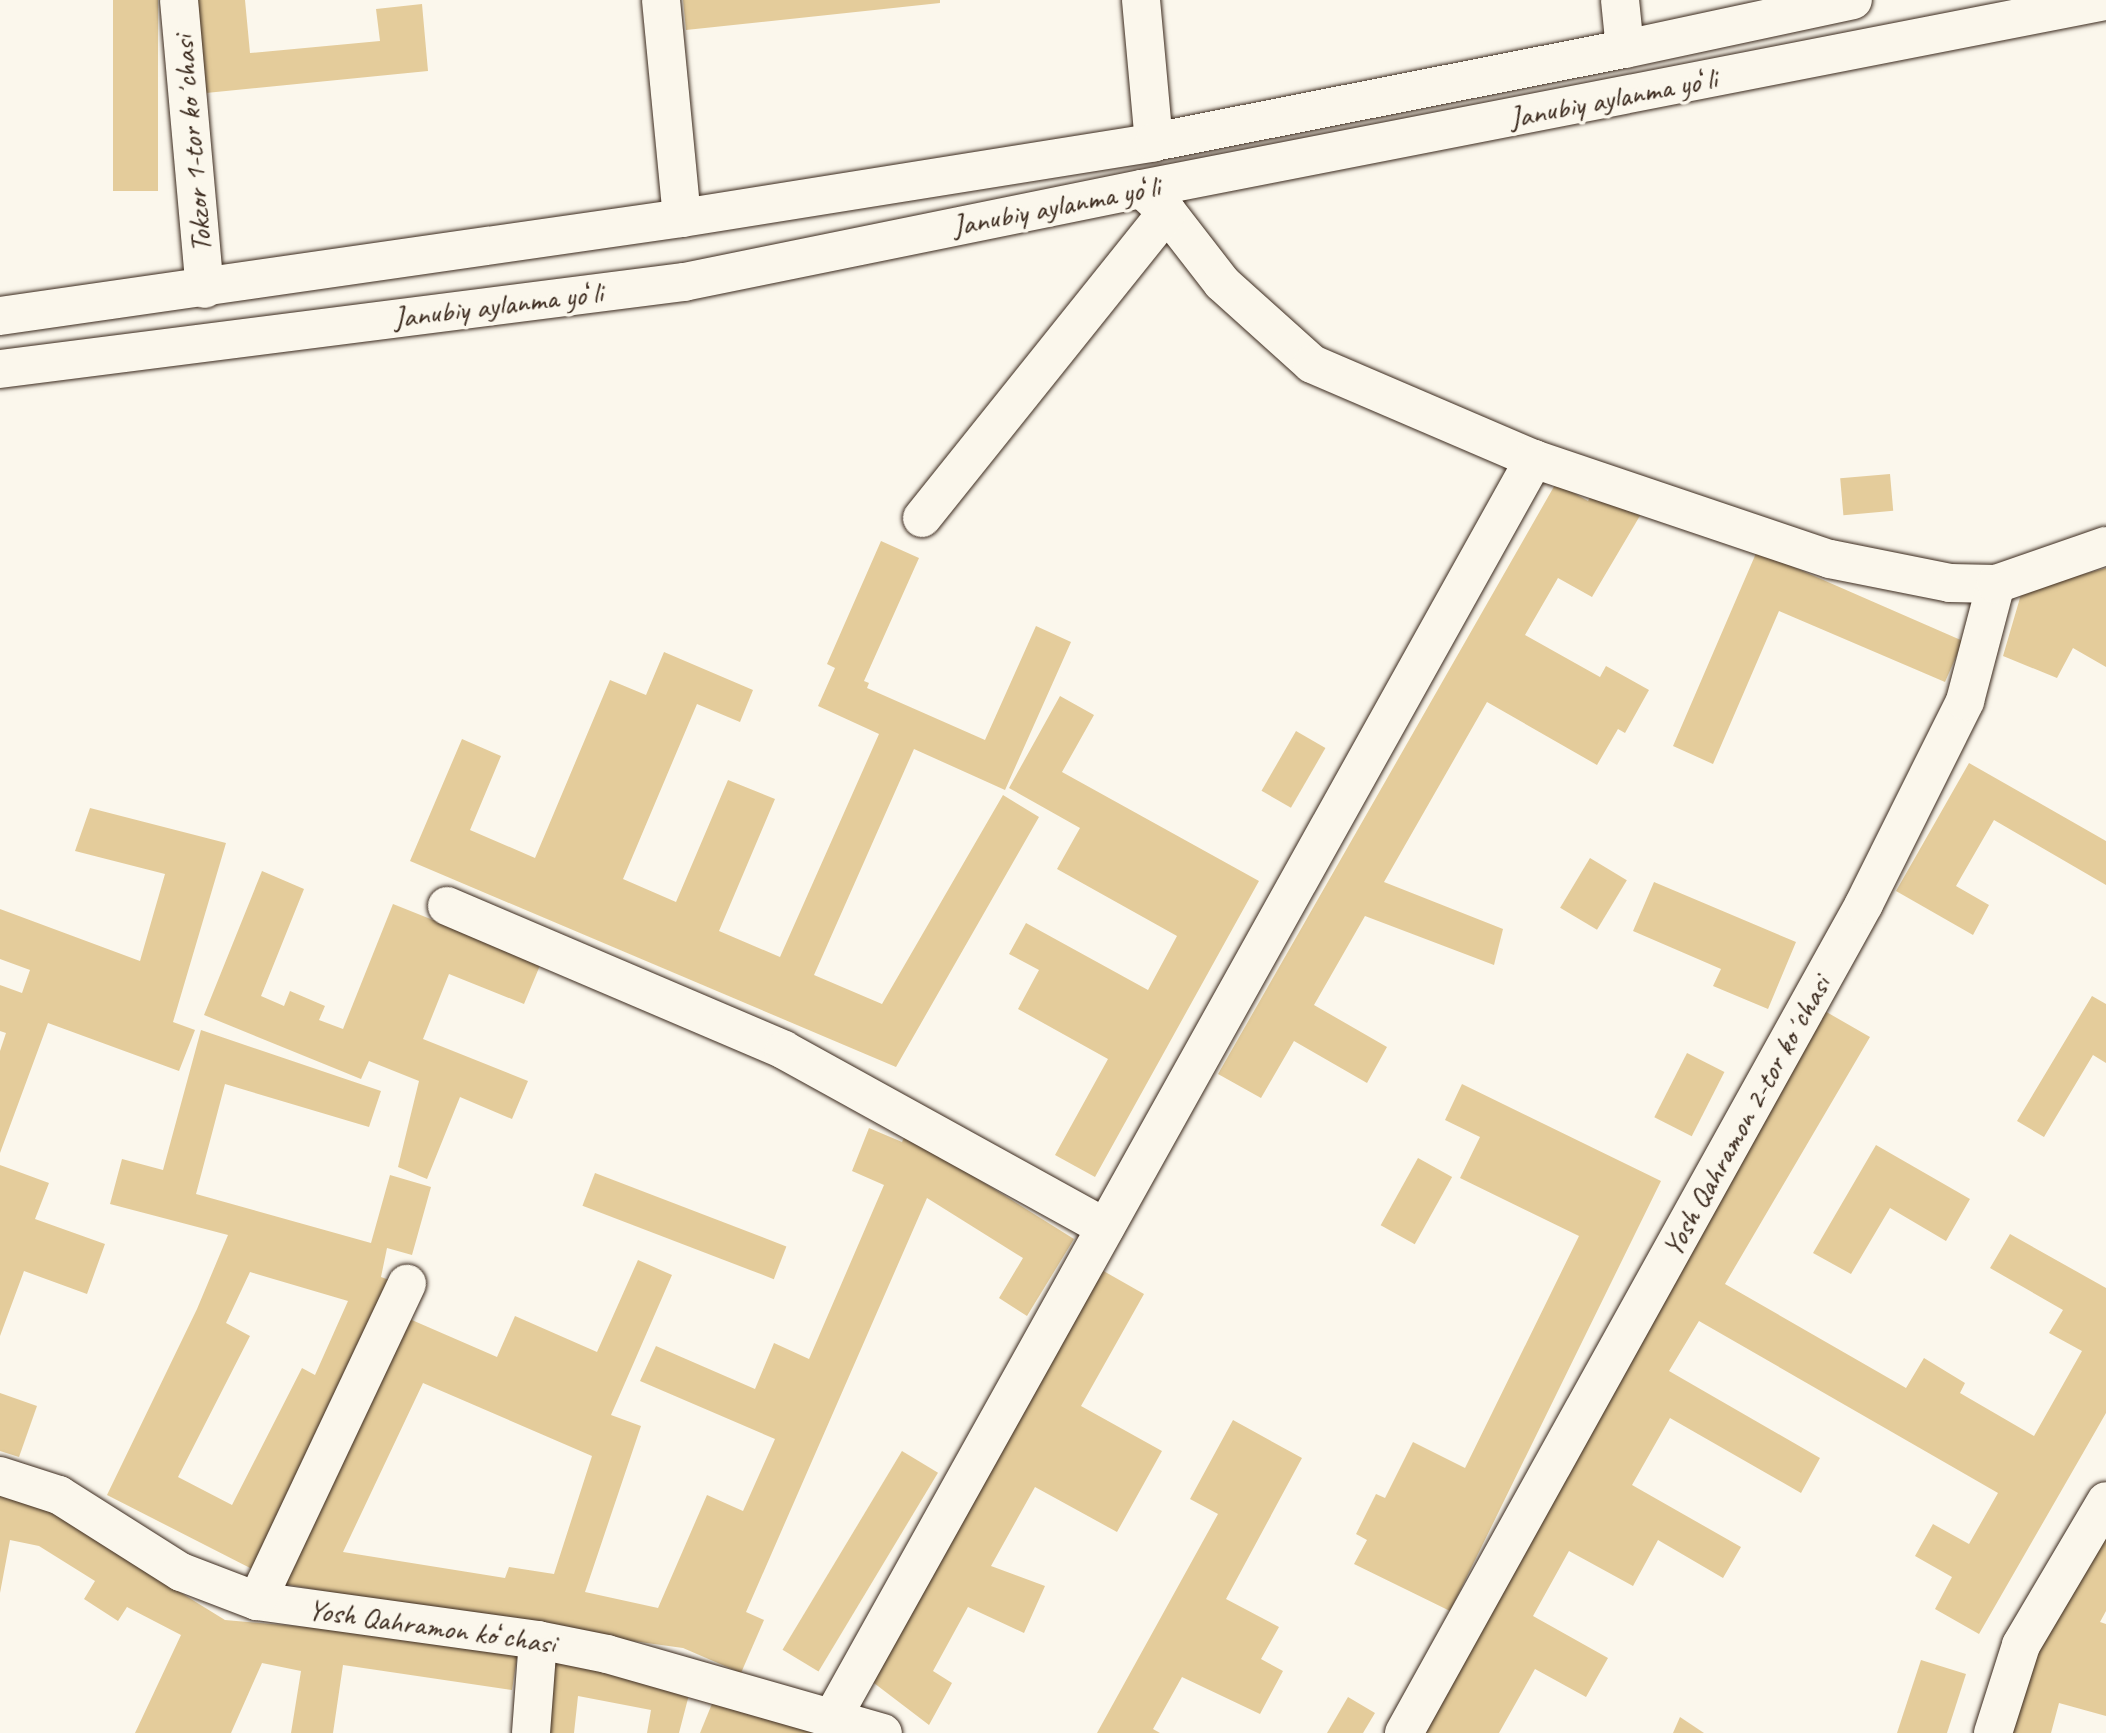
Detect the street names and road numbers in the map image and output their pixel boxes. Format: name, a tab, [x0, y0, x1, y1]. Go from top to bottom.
street label: Tokzor 1-tor koʼchasi	[165, 34, 219, 254]
street label: Janubiy aylanma yoʻli	[1506, 60, 1720, 136]
street label: Janubiy aylanma yoʻli	[949, 168, 1163, 244]
street label: Janubiy aylanma yoʻli	[391, 274, 605, 336]
street label: Yosh Qahramon 2-tor koʼchasi	[1654, 969, 1838, 1263]
street label: Yosh Qahramon koʻchasi	[306, 1591, 558, 1661]

